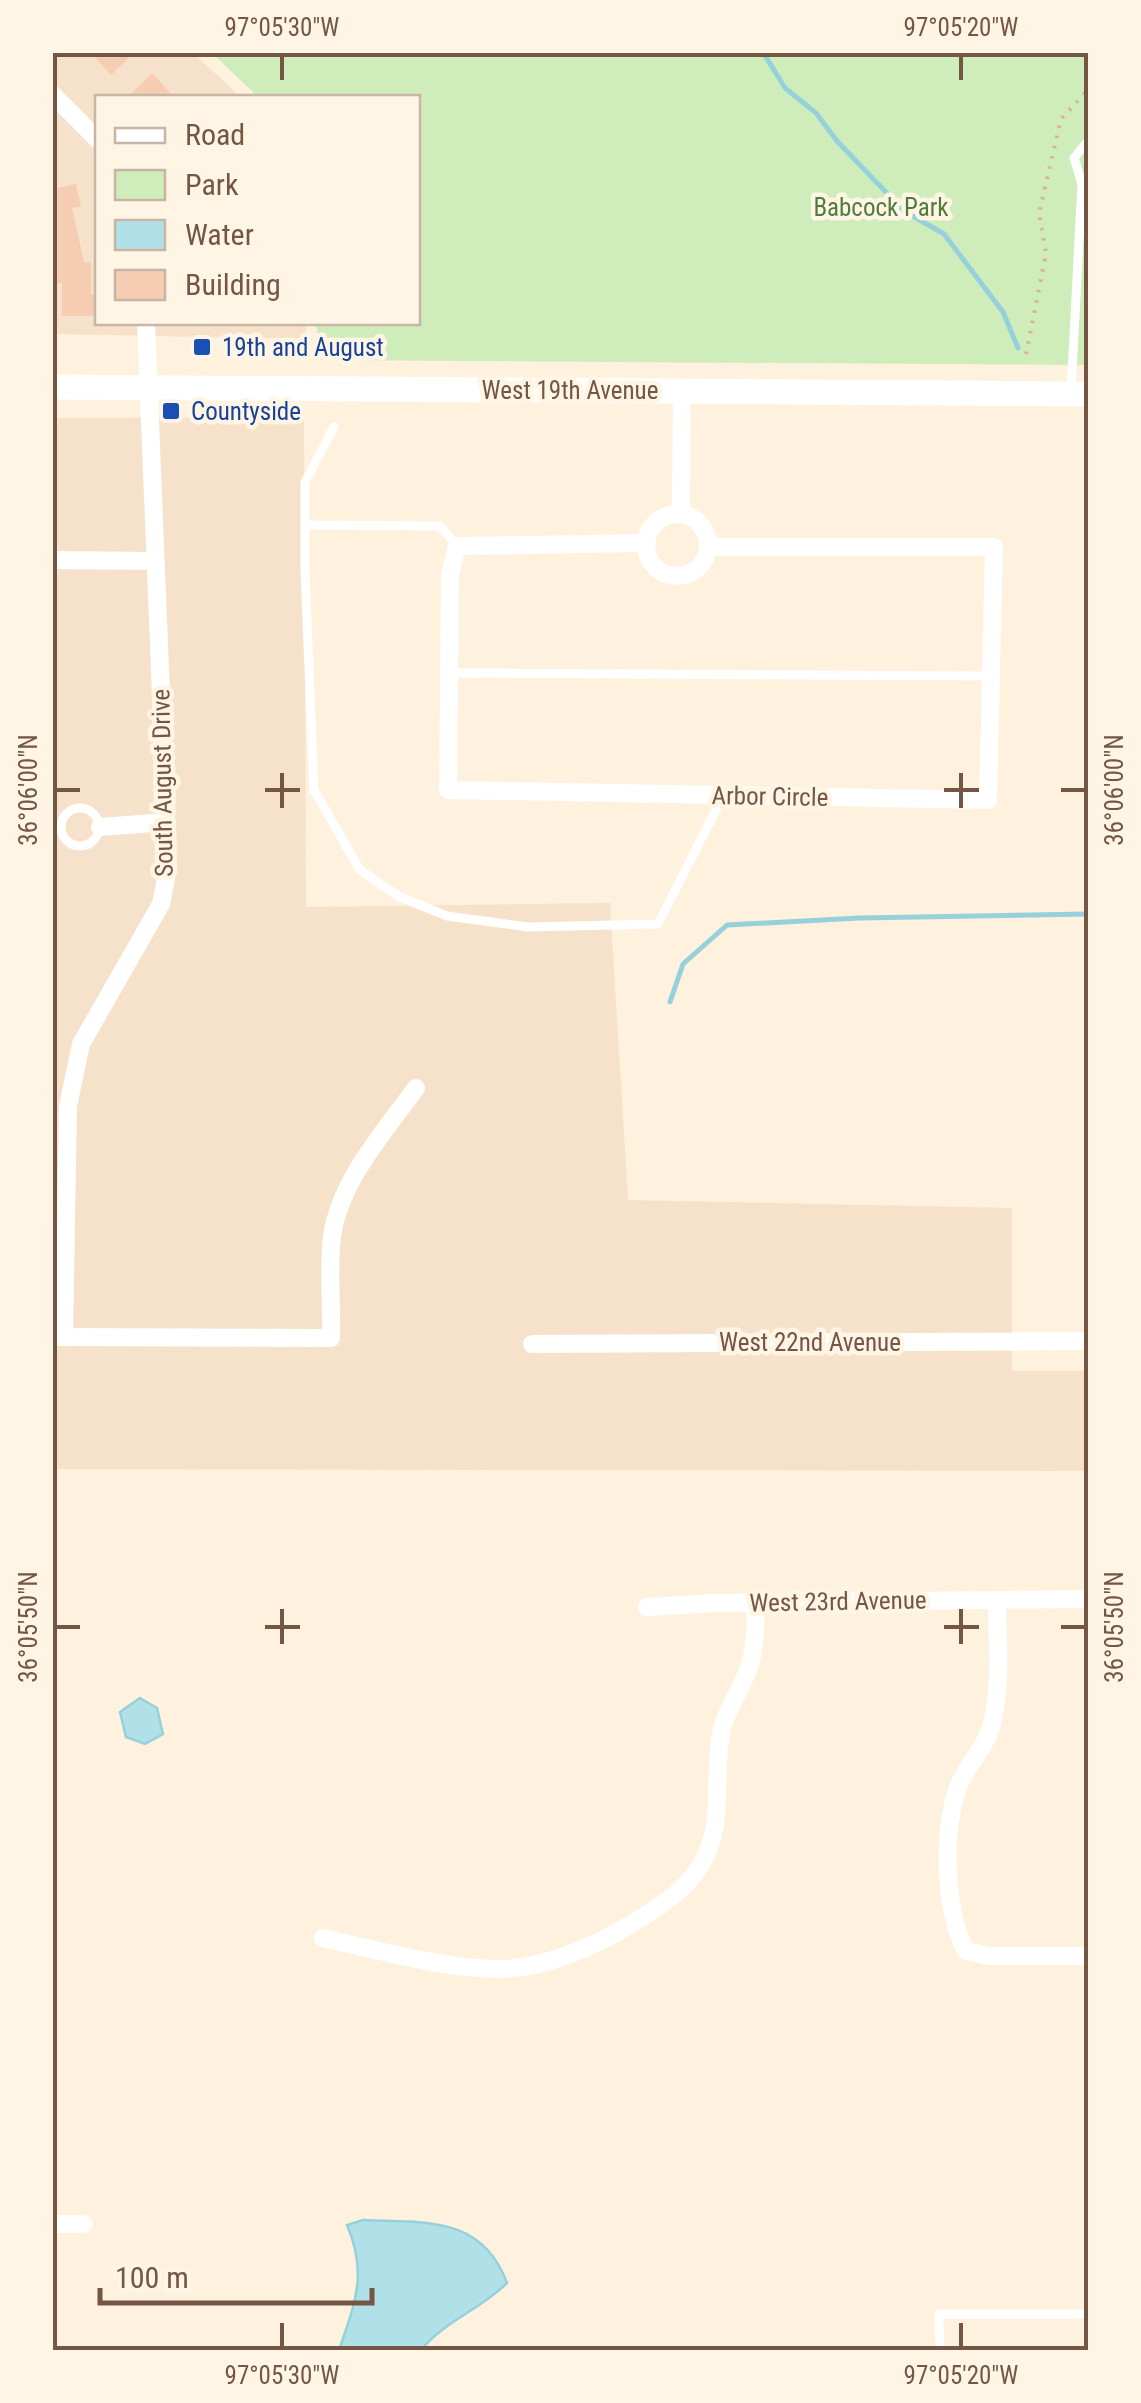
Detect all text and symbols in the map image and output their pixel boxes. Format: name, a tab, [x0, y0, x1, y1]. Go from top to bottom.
text: 97°05'30"W	[225, 13, 339, 42]
text: 97°05'20"W	[904, 13, 1018, 42]
legend	[95, 95, 420, 325]
text: Road	[185, 117, 245, 152]
text: Park	[185, 167, 239, 202]
park label: Babcock Park	[813, 193, 949, 222]
text: Water	[185, 217, 254, 252]
text: Building	[185, 267, 281, 302]
place label: 19th and August	[222, 333, 384, 362]
marker: 19th and August	[191, 336, 213, 358]
street label: West 19th Avenue	[482, 376, 658, 405]
place label: Countyside	[191, 397, 301, 426]
marker: Countyside	[160, 400, 182, 422]
street label: South August Drive	[146, 689, 179, 877]
text: 36°06'00"N	[14, 734, 43, 846]
text: 36°06'00"N	[1100, 734, 1129, 846]
street label: Arbor Circle	[711, 781, 829, 812]
street label: West 22nd Avenue	[719, 1328, 901, 1357]
text: 36°05'50"N	[14, 1571, 43, 1683]
text: 36°05'50"N	[1100, 1571, 1129, 1683]
street label: West 23rd Avenue	[749, 1585, 927, 1618]
scale bar	[100, 2243, 372, 2305]
text: 100 m	[115, 2260, 189, 2295]
text: 97°05'30"W	[225, 2361, 339, 2390]
text: 97°05'20"W	[904, 2361, 1018, 2390]

